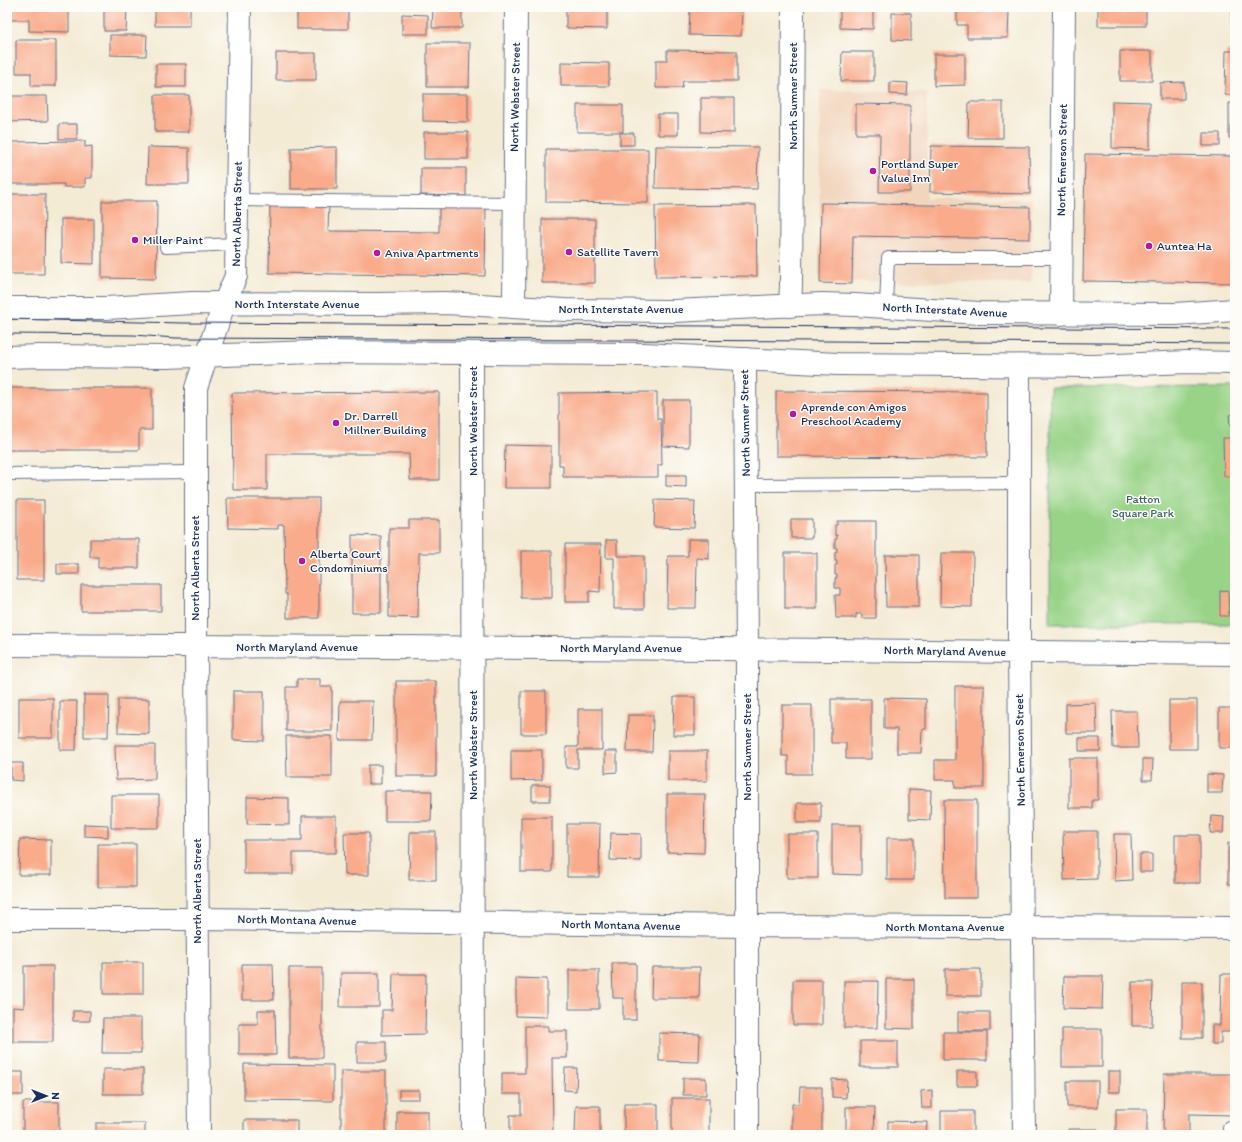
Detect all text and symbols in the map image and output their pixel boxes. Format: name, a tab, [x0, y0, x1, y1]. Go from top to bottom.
street label: North Webster Street	[507, 41, 523, 152]
street label: North Sumner Street	[786, 42, 800, 150]
street label: North Emerson Street	[1054, 103, 1070, 216]
place label: Portland Super Value Inn	[881, 157, 959, 185]
street label: North Alberta Street	[229, 161, 245, 267]
marker: Portland Super Value Inn	[868, 166, 878, 176]
place label: Miller Paint	[143, 233, 203, 247]
marker: Miller Paint	[130, 235, 140, 245]
place label: Auntea Ha	[1157, 239, 1212, 253]
marker: Auntea Ha	[1144, 241, 1154, 251]
place label: Satellite Tavern	[577, 245, 659, 259]
place label: Aniva Apartments	[385, 246, 479, 260]
marker: Satellite Tavern	[564, 247, 574, 257]
marker: Aniva Apartments	[372, 248, 382, 258]
street label: North Interstate Avenue	[234, 297, 360, 311]
street label: North Interstate Avenue	[882, 300, 1008, 320]
street label: North Interstate Avenue	[558, 302, 684, 316]
street label: North Webster Street	[466, 366, 480, 476]
street label: North Sumner Street	[737, 369, 753, 477]
place label: Aprende con Amigos Preschool Academy	[801, 400, 907, 428]
place label: Dr. Darrell Millner Building	[344, 409, 428, 437]
marker: Aprende con Amigos Preschool Academy	[788, 409, 798, 419]
marker: Dr. Darrell Millner Building	[331, 418, 341, 428]
park label: Patton Square Park	[1112, 492, 1175, 520]
street label: North Alberta Street	[188, 515, 202, 621]
place label: Alberta Court Condominiums	[310, 547, 388, 575]
marker: Alberta Court Condominiums	[297, 556, 307, 566]
street label: North Maryland Avenue	[236, 640, 358, 654]
street label: North Maryland Avenue	[560, 641, 682, 655]
street label: North Maryland Avenue	[884, 643, 1006, 659]
street label: North Webster Street	[466, 690, 480, 800]
street label: North Sumner Street	[740, 693, 754, 801]
street label: North Emerson Street	[1012, 693, 1028, 806]
street label: North Alberta Street	[190, 838, 204, 944]
street label: North Montana Avenue	[237, 912, 357, 928]
street label: North Montana Avenue	[561, 917, 681, 933]
street label: North Montana Avenue	[885, 920, 1005, 934]
north arrow	[26, 1076, 66, 1116]
text: N	[49, 1092, 62, 1100]

